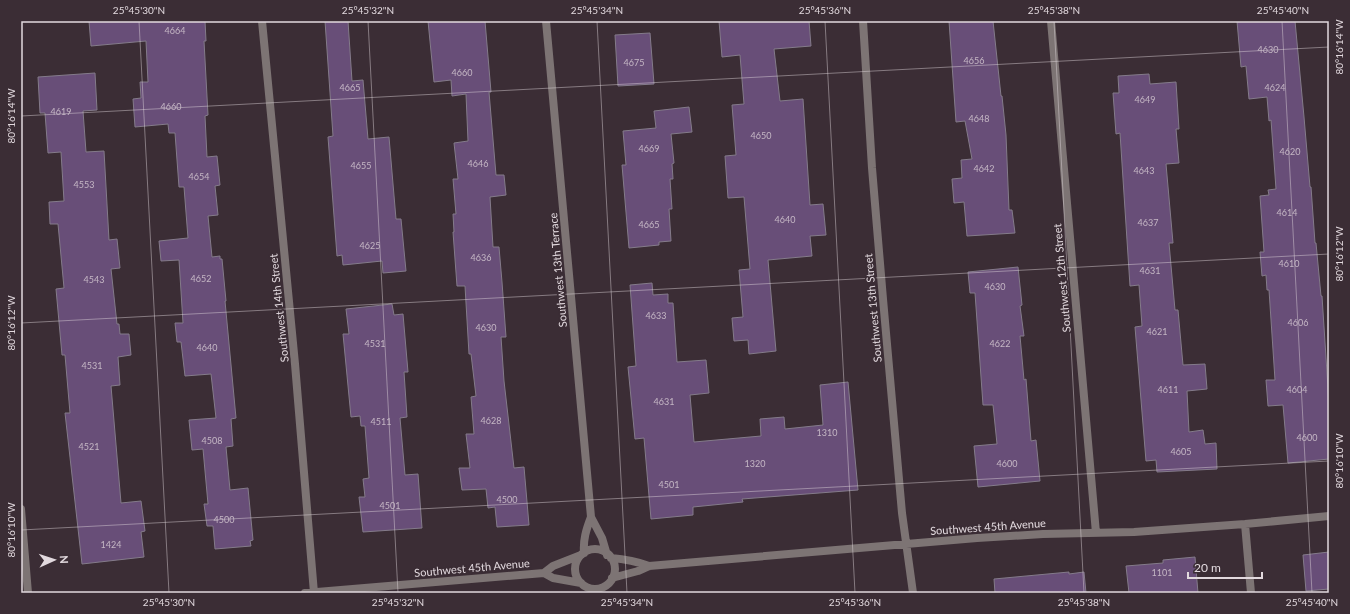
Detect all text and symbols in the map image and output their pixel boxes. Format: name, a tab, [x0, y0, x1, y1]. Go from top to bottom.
text: 25°45'30"N	[113, 4, 165, 16]
text: 25°45'32"N	[342, 4, 394, 16]
text: 25°45'34"N	[571, 4, 623, 16]
text: 25°45'36"N	[799, 4, 851, 16]
text: 25°45'38"N	[1028, 4, 1080, 16]
text: 25°45'40"N	[1257, 4, 1309, 16]
text: 80°16'14"W	[1333, 19, 1345, 75]
house number: 4664	[165, 25, 185, 36]
house number: 4630	[1258, 44, 1278, 55]
house number: 4656	[964, 55, 984, 66]
house number: 4675	[624, 57, 644, 68]
house number: 4660	[452, 67, 472, 78]
house number: 4665	[340, 82, 360, 93]
house number: 4624	[1265, 82, 1285, 93]
text: 80°16'14"W	[5, 88, 17, 144]
house number: 4649	[1135, 94, 1155, 105]
house number: 4660	[161, 101, 181, 112]
house number: 4619	[51, 106, 71, 117]
house number: 4648	[969, 113, 989, 124]
house number: 4650	[751, 130, 771, 141]
house number: 4669	[639, 143, 659, 154]
house number: 4620	[1280, 146, 1300, 157]
house number: 4646	[468, 158, 488, 169]
house number: 4655	[351, 160, 371, 171]
house number: 4642	[974, 163, 994, 174]
house number: 4643	[1134, 165, 1154, 176]
house number: 4654	[189, 171, 209, 182]
house number: 4553	[74, 179, 94, 190]
house number: 4614	[1277, 207, 1297, 218]
street label: Southwest 13th Terrace	[546, 212, 569, 328]
house number: 4640	[775, 214, 795, 225]
house number: 4637	[1138, 217, 1158, 228]
house number: 4665	[639, 219, 659, 230]
street label: Southwest 12th Street	[1050, 223, 1073, 333]
text: 80°16'12"W	[1333, 226, 1345, 282]
house number: 4625	[360, 240, 380, 251]
house number: 4636	[471, 252, 491, 263]
street label: Southwest 14th Street	[266, 253, 291, 363]
street label: Southwest 13th Street	[861, 253, 884, 363]
house number: 4610	[1279, 258, 1299, 269]
house number: 4631	[1140, 265, 1160, 276]
house number: 4652	[191, 273, 211, 284]
house number: 4543	[84, 274, 104, 285]
house number: 4630	[985, 281, 1005, 292]
text: 80°16'12"W	[5, 295, 17, 351]
house number: 4633	[646, 310, 666, 321]
house number: 4606	[1288, 317, 1308, 328]
house number: 4630	[476, 322, 496, 333]
house number: 4621	[1147, 326, 1167, 337]
house number: 4531	[365, 338, 385, 349]
house number: 4622	[990, 338, 1010, 349]
house number: 4640	[197, 342, 217, 353]
house number: 4531	[82, 360, 102, 371]
house number: 4611	[1158, 384, 1178, 395]
house number: 4604	[1287, 384, 1307, 395]
house number: 4631	[654, 396, 674, 407]
house number: 4628	[481, 415, 501, 426]
house number: 4511	[371, 416, 391, 427]
house number: 1310	[817, 427, 837, 438]
house number: 4600	[1297, 432, 1317, 443]
text: 80°16'10"W	[1333, 433, 1345, 489]
house number: 4508	[202, 435, 222, 446]
house number: 4521	[79, 441, 99, 452]
house number: 4605	[1171, 446, 1191, 457]
house number: 1320	[745, 458, 765, 469]
house number: 4600	[997, 458, 1017, 469]
house number: 4501	[659, 479, 679, 490]
house number: 4500	[497, 494, 517, 505]
house number: 4501	[380, 500, 400, 511]
text: 80°16'10"W	[5, 502, 17, 558]
house number: 4500	[214, 514, 234, 525]
street label: Southwest 45th Avenue	[930, 516, 1046, 537]
house number: 1424	[101, 539, 121, 550]
north arrow	[34, 540, 74, 580]
scale bar	[1188, 554, 1262, 580]
text: N	[58, 555, 71, 564]
street label: Southwest 45th Avenue	[414, 556, 530, 579]
text: 20 m	[1194, 560, 1221, 575]
house number: 1101	[1152, 567, 1172, 578]
text: 25°45'30"N	[143, 596, 195, 608]
text: 25°45'32"N	[372, 596, 424, 608]
text: 25°45'34"N	[601, 596, 653, 608]
text: 25°45'36"N	[829, 596, 881, 608]
text: 25°45'38"N	[1058, 596, 1110, 608]
text: 25°45'40"N	[1286, 596, 1338, 608]

